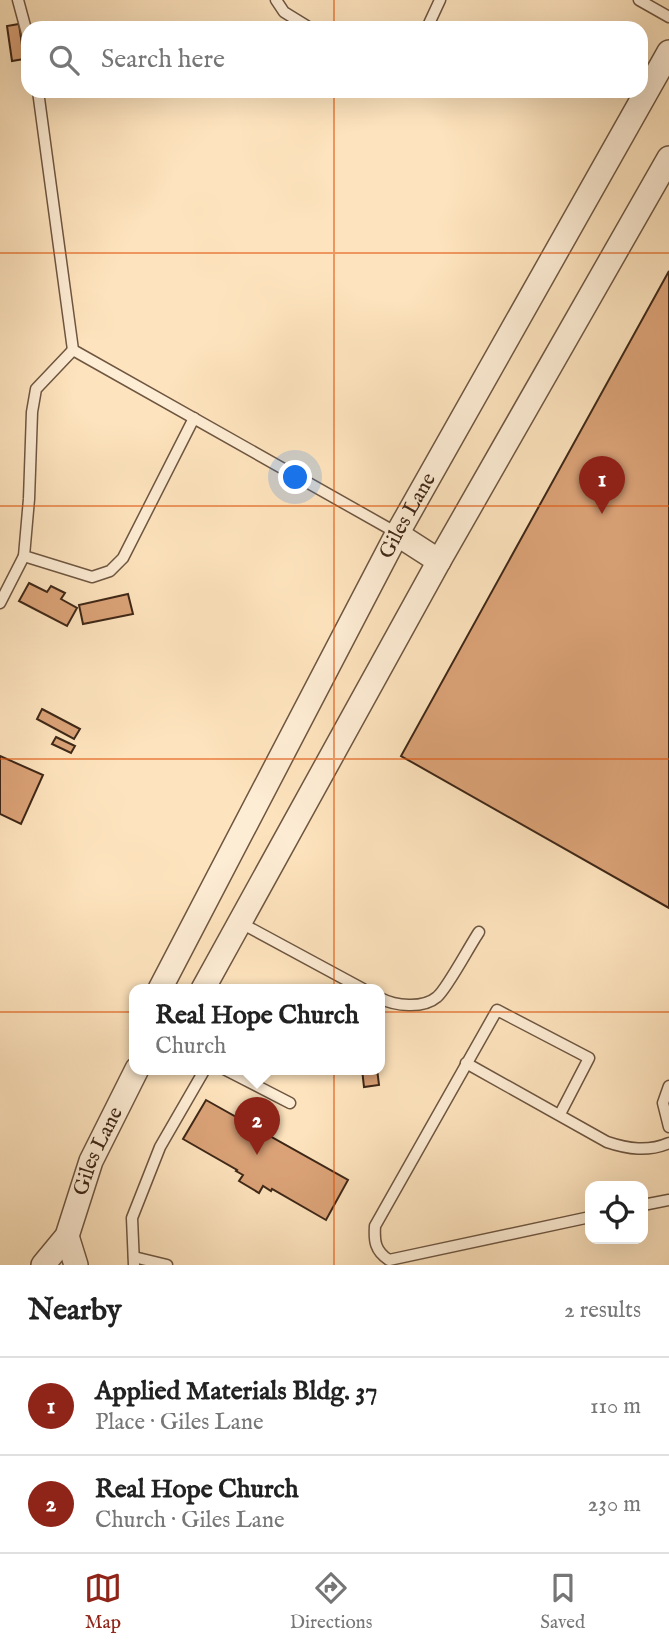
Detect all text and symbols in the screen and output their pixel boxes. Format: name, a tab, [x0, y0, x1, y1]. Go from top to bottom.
search box	[21, 21, 648, 98]
icon: search	[45, 41, 83, 79]
text: Search here	[101, 43, 225, 76]
pin: 1	[579, 456, 625, 514]
your location	[278, 460, 312, 494]
street label: Giles Lane	[373, 468, 442, 564]
popup	[129, 984, 385, 1075]
text: Real Hope Church	[155, 999, 359, 1032]
text: Church	[155, 1032, 226, 1061]
pin: 2	[234, 1097, 280, 1155]
street label: Giles Lane	[67, 1102, 130, 1199]
map controls	[585, 1181, 648, 1244]
button: locate	[585, 1181, 648, 1244]
text: Nearby	[28, 1292, 121, 1330]
text: 2 results	[564, 1296, 641, 1325]
text: Applied Materials Bldg. 37	[95, 1375, 377, 1408]
text: 1	[47, 1392, 55, 1421]
text: 110 m	[590, 1392, 641, 1421]
text: Place · Giles Lane	[95, 1408, 263, 1437]
text: Real Hope Church	[95, 1473, 299, 1506]
text: 2	[46, 1490, 56, 1519]
text: 230 m	[588, 1490, 641, 1519]
text: Church · Giles Lane	[95, 1506, 285, 1535]
tab: Map	[84, 1569, 122, 1635]
tab: Directions	[290, 1569, 372, 1635]
tab: Saved	[540, 1569, 585, 1635]

